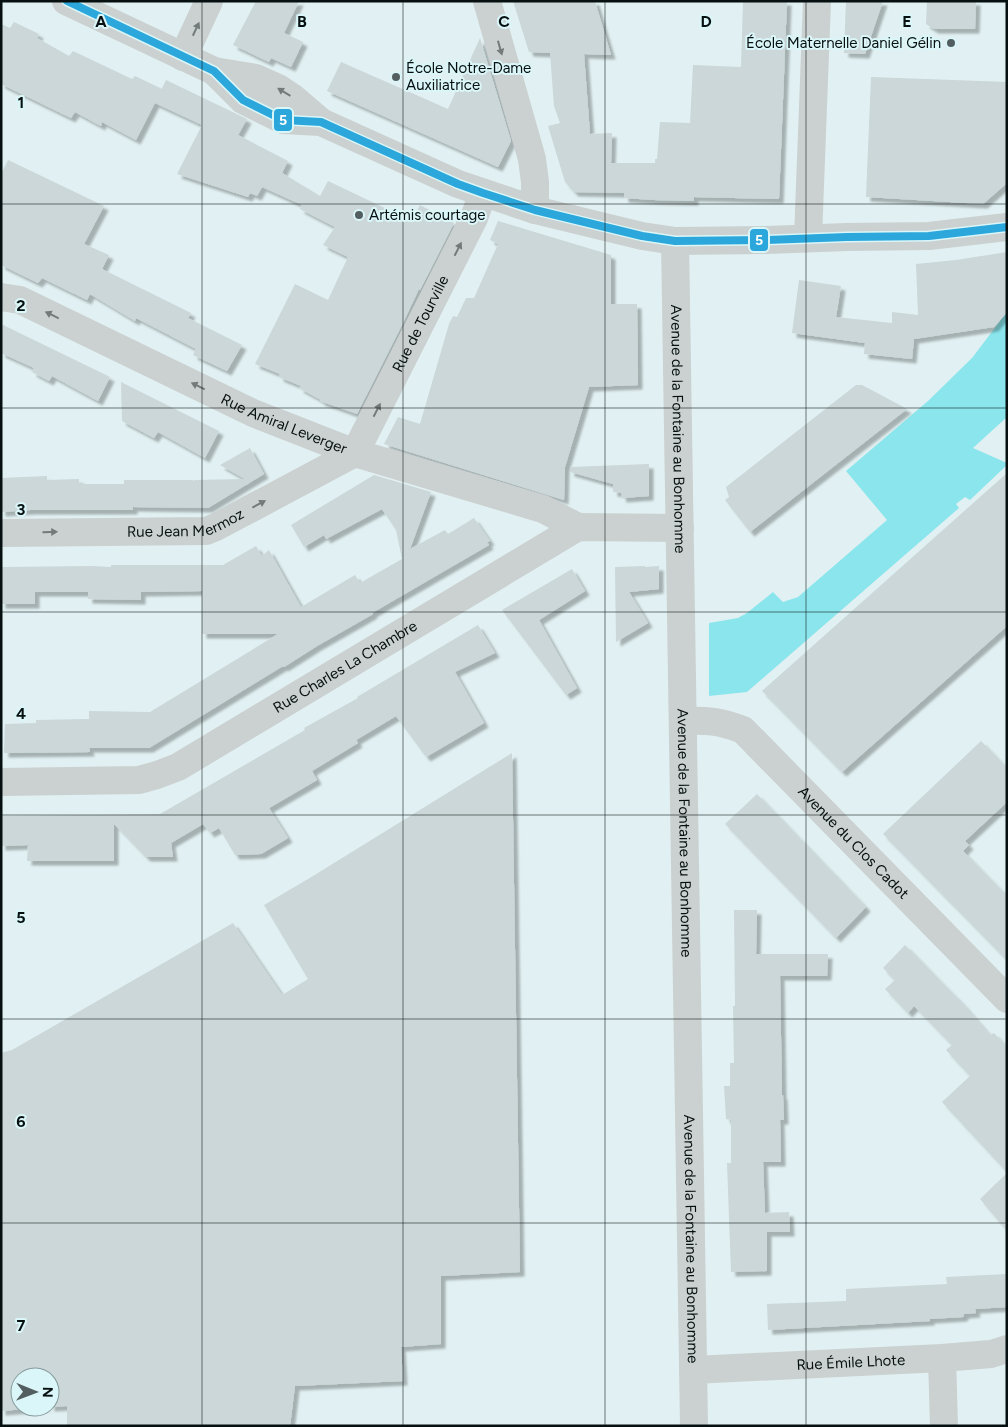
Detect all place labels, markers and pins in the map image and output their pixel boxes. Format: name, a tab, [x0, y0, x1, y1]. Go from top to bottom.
place label: École Maternelle Daniel Gélin	[746, 34, 941, 52]
marker: École Maternelle Daniel Gélin	[945, 37, 957, 49]
place label: École Notre-Dame Auxiliatrice	[406, 59, 531, 94]
marker: École Notre-Dame Auxiliatrice	[390, 71, 402, 83]
place label: Artémis courtage	[369, 206, 486, 224]
marker: Artémis courtage	[353, 209, 365, 221]

